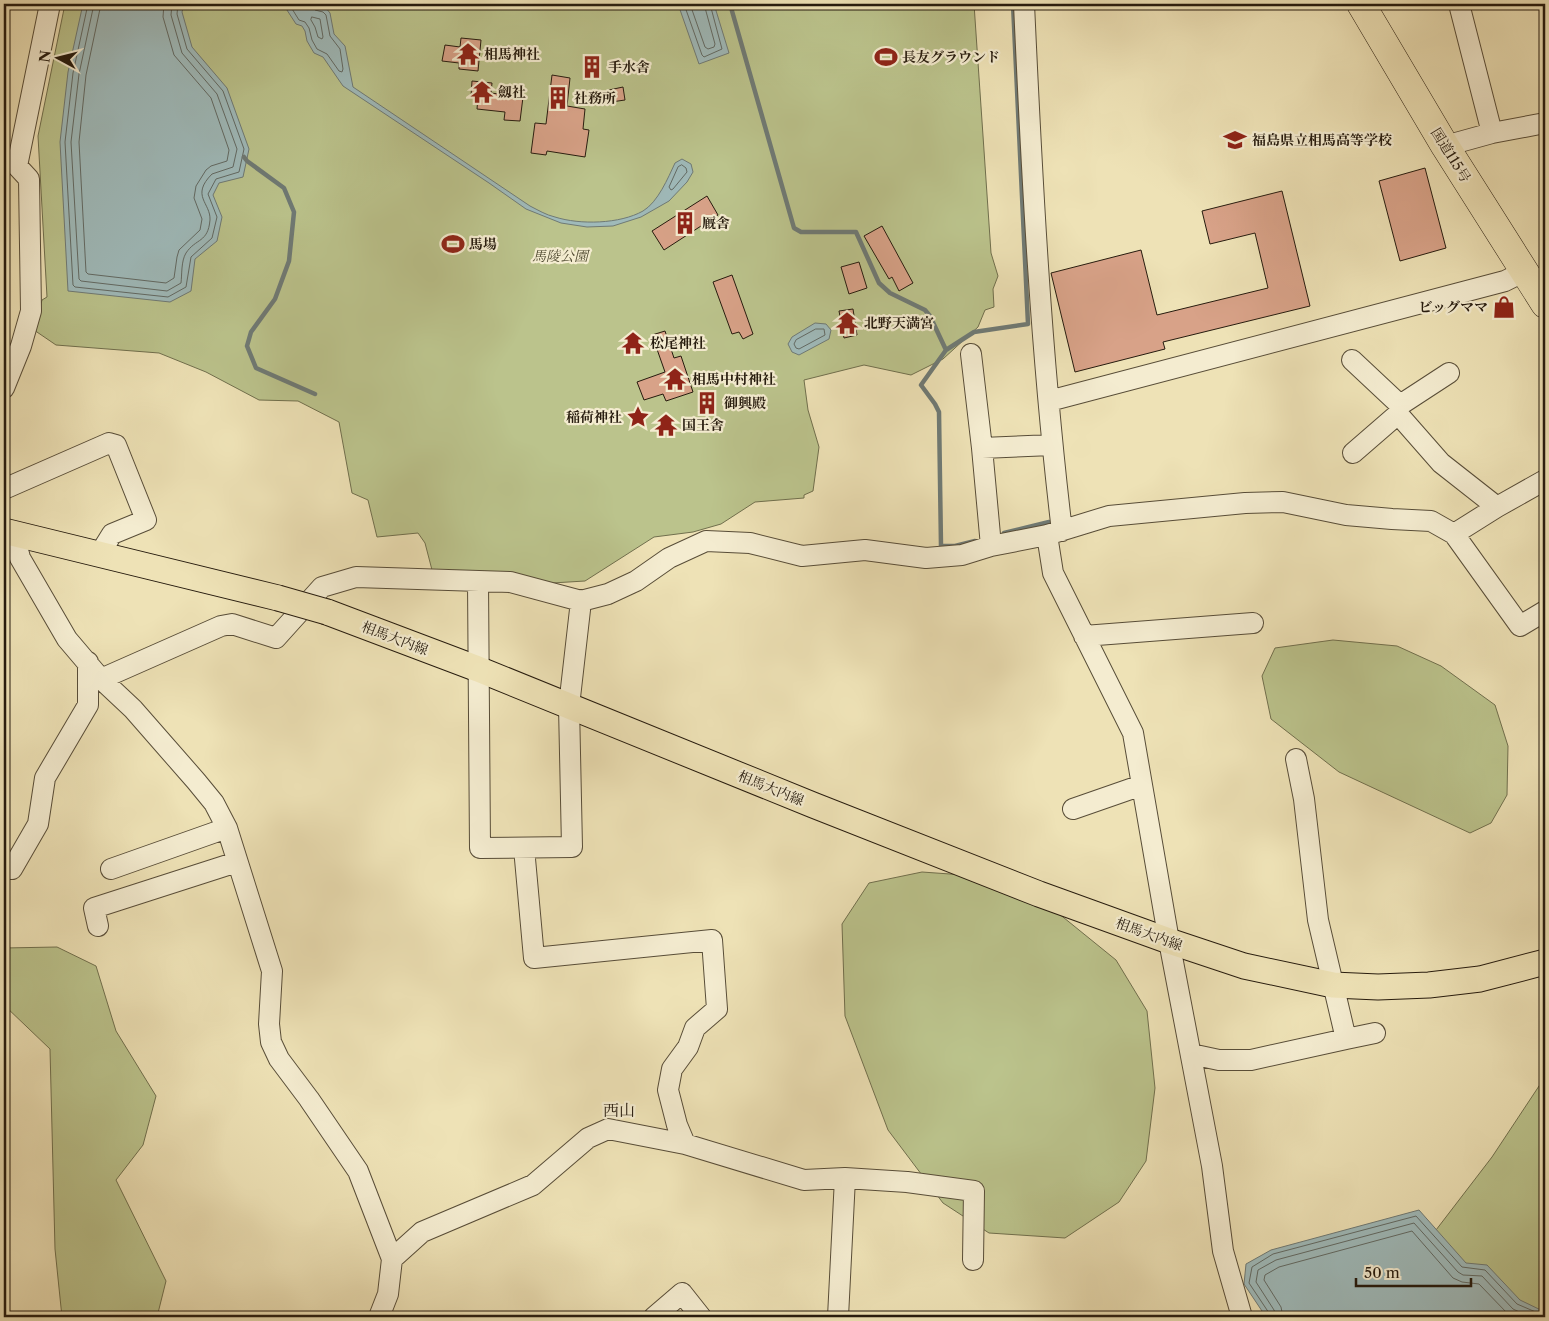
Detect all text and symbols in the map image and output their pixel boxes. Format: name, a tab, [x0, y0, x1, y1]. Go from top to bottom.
north arrow	[32, 32, 82, 82]
temple icon: 相馬神社	[455, 41, 481, 67]
sports icon: 長友グラウンド	[873, 44, 899, 70]
place label: 相馬神社	[484, 45, 540, 63]
place label: 長友グラウンド	[902, 48, 1000, 66]
text: N	[35, 49, 55, 64]
building icon: 手水舎	[579, 54, 605, 80]
place label: 手水舎	[608, 58, 650, 76]
temple icon: 劔社	[469, 79, 495, 105]
place label: 劔社	[498, 83, 526, 101]
building icon: 社務所	[545, 85, 571, 111]
place label: 社務所	[574, 89, 616, 107]
street label: 国道115号	[1427, 124, 1475, 186]
school or university icon: 福島県立相馬高等学校	[1222, 127, 1248, 153]
place label: 福島県立相馬高等学校	[1252, 131, 1392, 149]
building icon: 厩舎	[672, 210, 698, 236]
place label: 厩舎	[702, 214, 730, 232]
sports icon: 馬場	[440, 231, 466, 257]
place label: 馬場	[469, 235, 497, 253]
park label: 馬陵公園	[532, 247, 590, 265]
shop icon: ビッグママ	[1491, 294, 1517, 320]
place label: ビッグママ	[1419, 298, 1488, 316]
temple icon: 北野天満宮	[834, 310, 860, 336]
place label: 北野天満宮	[864, 314, 934, 332]
temple icon: 松尾神社	[620, 330, 646, 356]
place label: 松尾神社	[650, 334, 706, 352]
temple icon: 相馬中村神社	[662, 366, 688, 392]
place label: 相馬中村神社	[692, 370, 776, 388]
building icon: 御興殿	[694, 390, 720, 416]
place label: 御興殿	[724, 394, 766, 412]
place icon: 稲荷神社	[625, 404, 651, 430]
place label: 稲荷神社	[566, 408, 622, 426]
temple icon: 国王舎	[653, 412, 679, 438]
place label: 国王舎	[682, 416, 724, 434]
street label: 相馬大内線	[359, 617, 431, 659]
street label: 相馬大内線	[735, 767, 807, 809]
street label: 相馬大内線	[1113, 914, 1185, 954]
district label: 西山	[603, 1100, 635, 1120]
scale bar	[1356, 1256, 1472, 1288]
text: 50 m	[1364, 1263, 1400, 1282]

